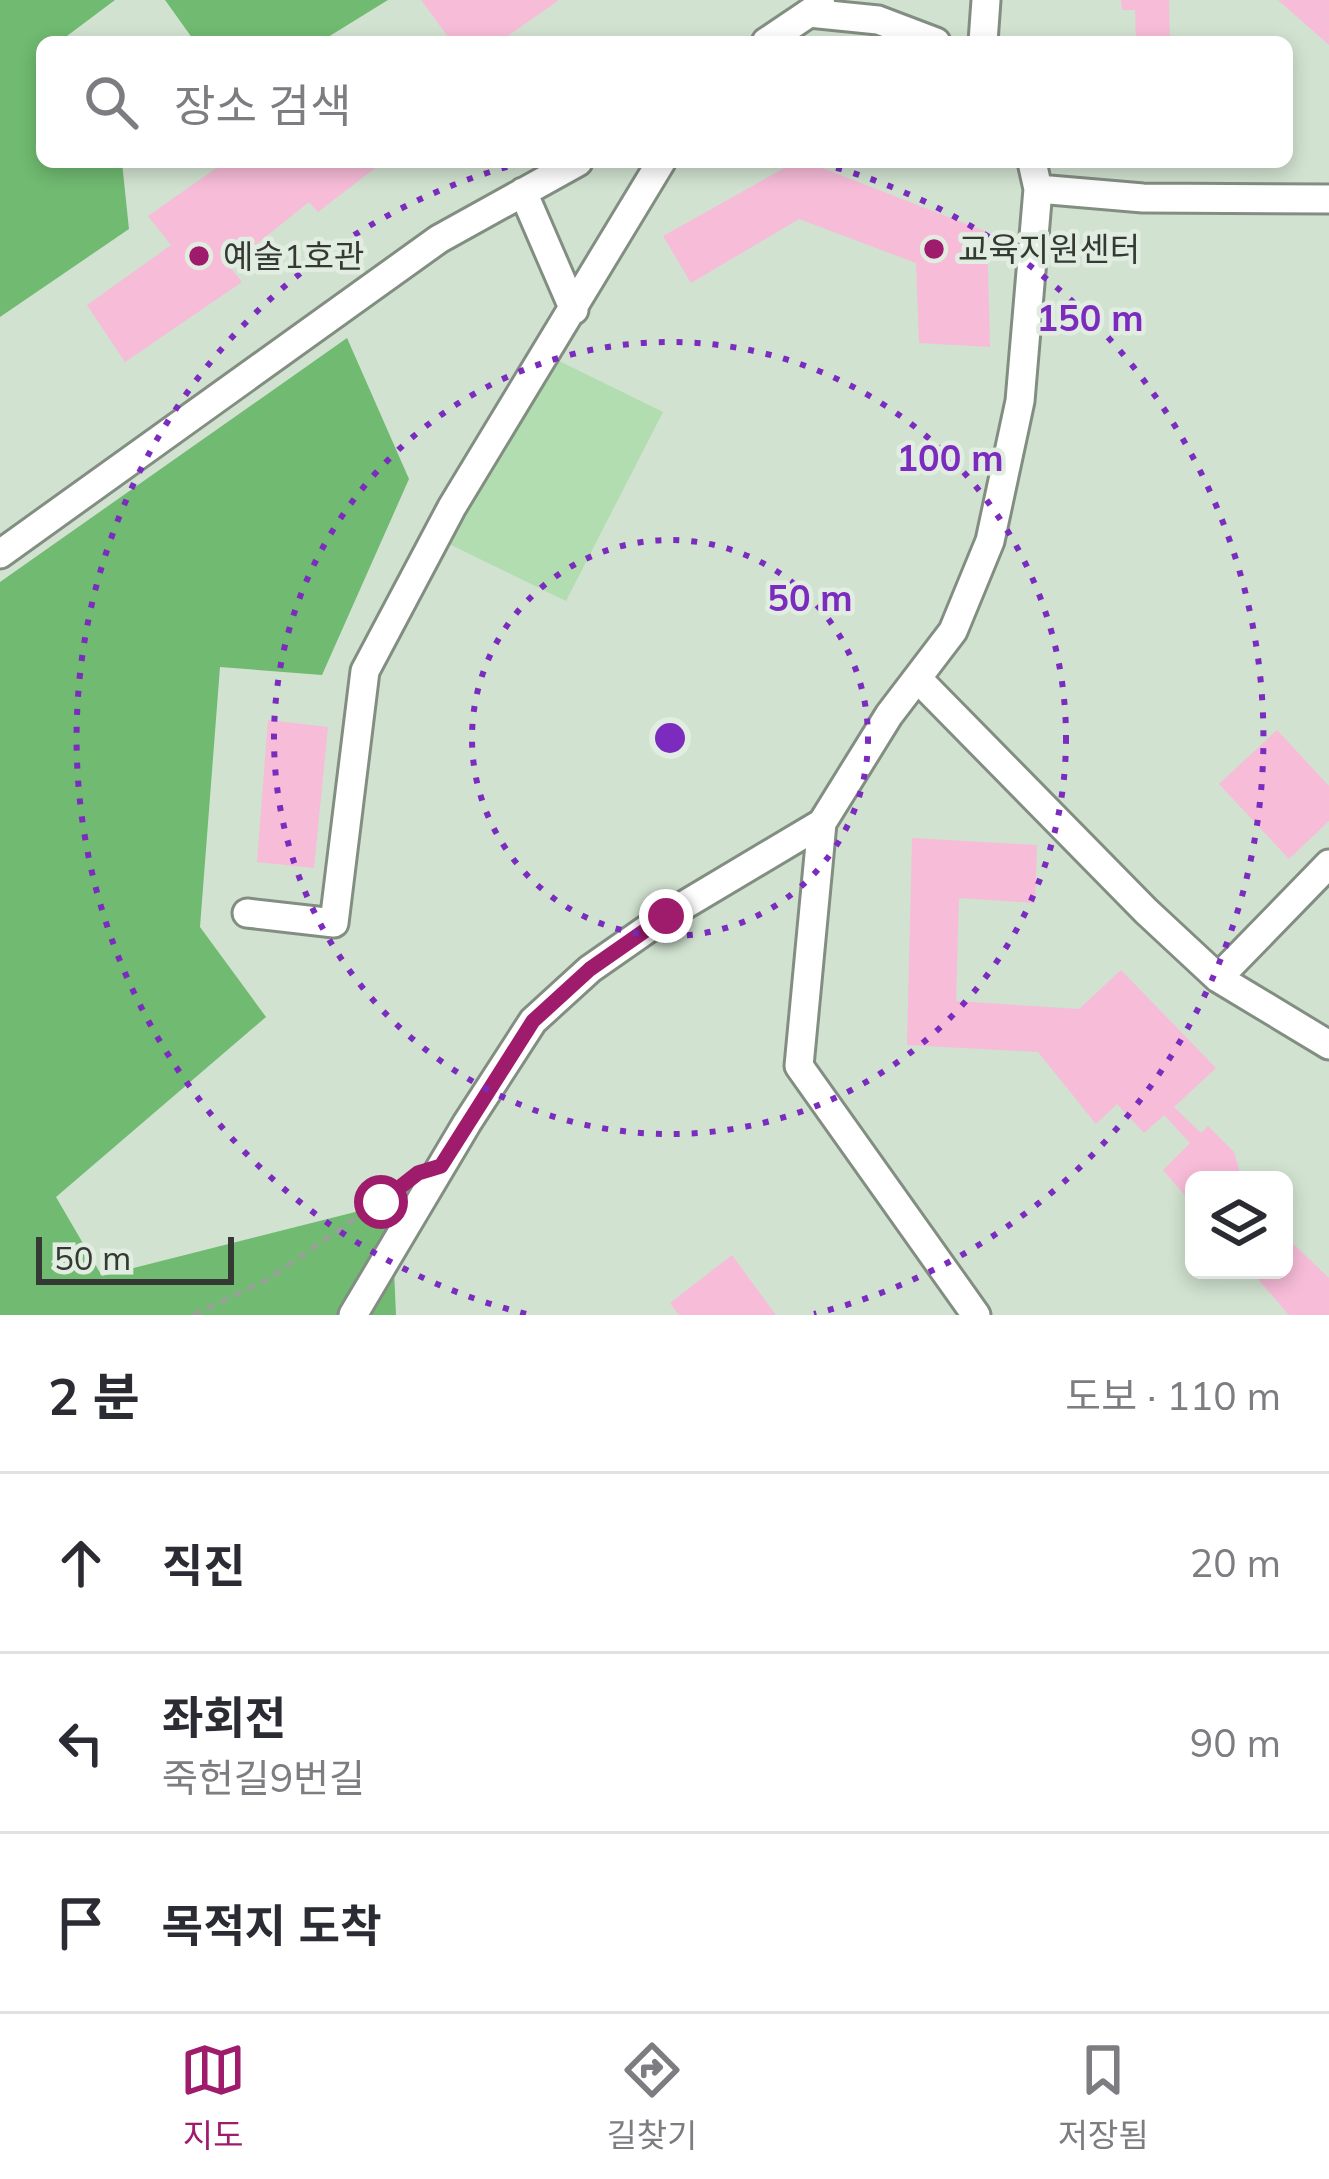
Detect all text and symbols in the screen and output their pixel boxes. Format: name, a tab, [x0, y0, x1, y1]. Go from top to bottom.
search box	[36, 36, 1293, 168]
icon: search	[78, 69, 144, 135]
text: 장소 검색	[174, 77, 351, 133]
place label: 교육지원센터	[958, 228, 1140, 269]
place label: 예술1호관	[223, 235, 364, 276]
marker: 교육지원센터	[921, 236, 947, 262]
marker: 예술1호관	[186, 243, 212, 269]
text: 150 m	[1036, 295, 1144, 340]
text: 100 m	[896, 435, 1004, 480]
text: 50 m	[767, 575, 853, 620]
centre of rings	[649, 717, 691, 759]
route end	[639, 889, 693, 943]
map controls	[1185, 1171, 1293, 1279]
button: layers	[1185, 1171, 1293, 1279]
route start	[354, 1175, 408, 1229]
scale bar	[36, 1231, 234, 1284]
text: 50 m	[54, 1237, 131, 1278]
text: 2 분	[48, 1364, 140, 1428]
text: 도보 · 110 m	[1065, 1371, 1281, 1420]
icon: ahead	[48, 1530, 114, 1596]
text: 직진	[162, 1537, 245, 1593]
text: 20 m	[1190, 1538, 1281, 1587]
text: 좌회전	[162, 1689, 286, 1745]
icon: left	[48, 1710, 114, 1776]
text: 90 m	[1190, 1718, 1281, 1767]
text: 죽헌길9번길	[162, 1753, 365, 1802]
icon: arrive	[48, 1890, 114, 1956]
text: 목적지 도착	[162, 1897, 381, 1953]
tab: 지도	[180, 2037, 246, 2157]
tab: 길찾기	[606, 2037, 697, 2157]
tab: 저장됨	[1058, 2037, 1149, 2157]

